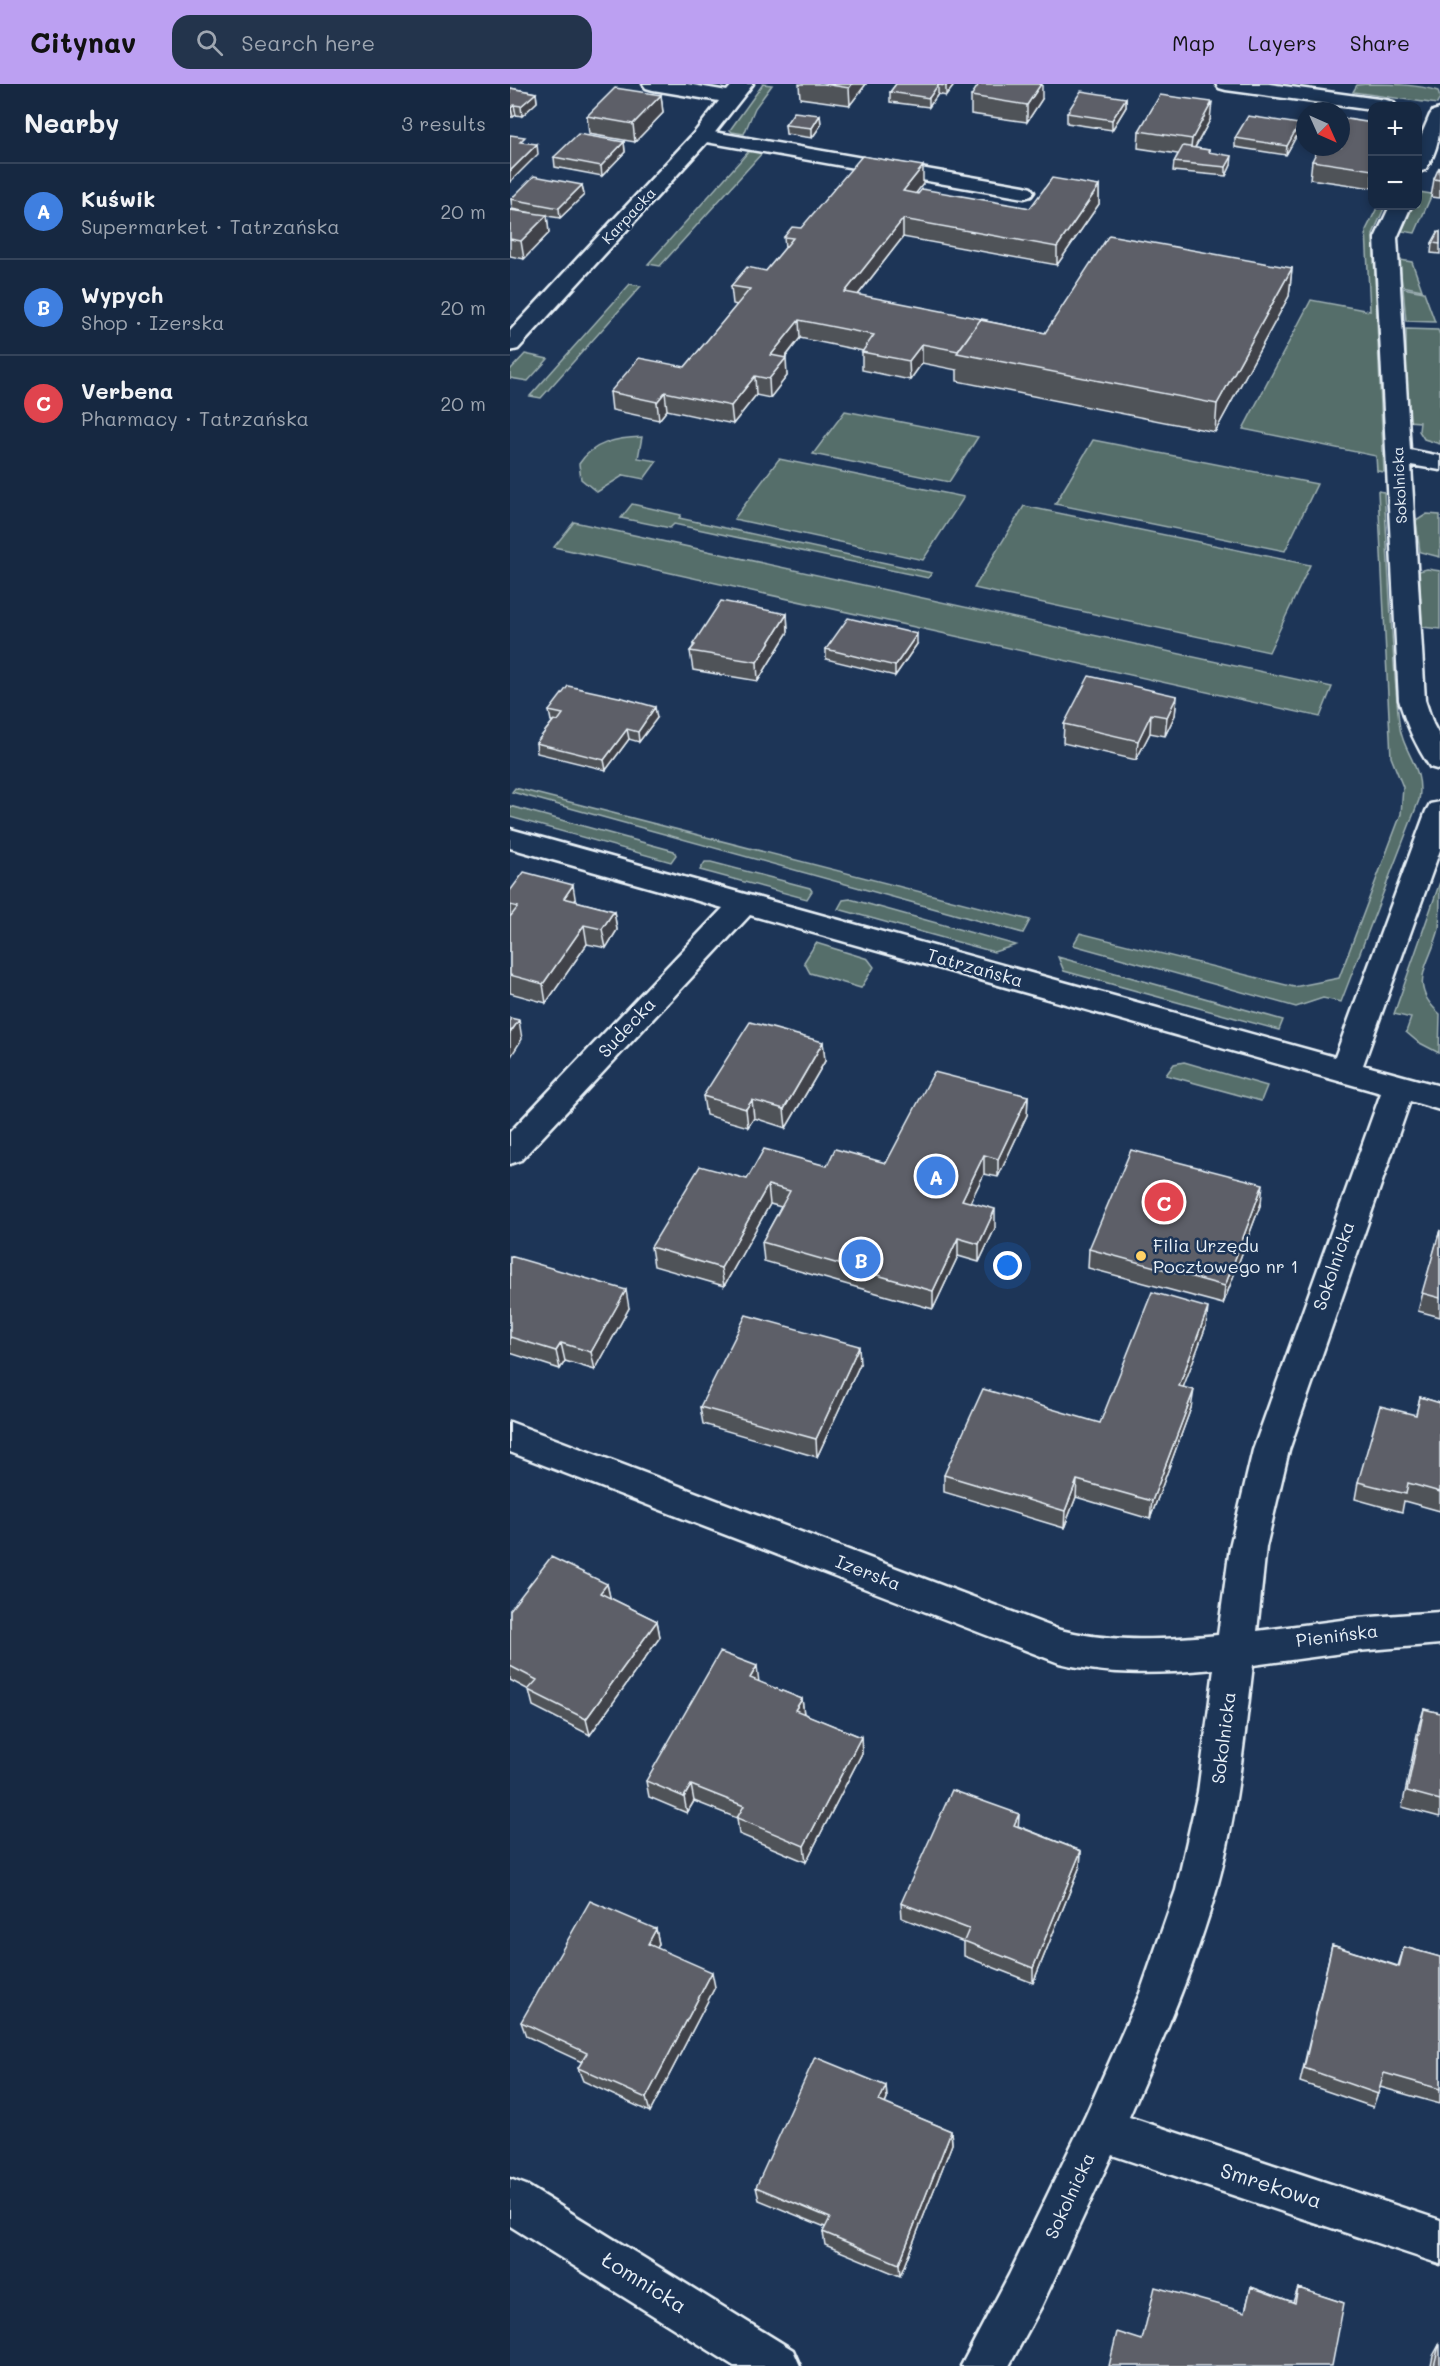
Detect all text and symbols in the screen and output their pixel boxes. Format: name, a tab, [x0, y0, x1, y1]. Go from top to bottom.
search box	[172, 15, 592, 69]
text: Citynav	[30, 24, 136, 60]
icon: search	[193, 26, 226, 59]
text: Search here	[241, 28, 375, 57]
text: Map	[1172, 29, 1215, 56]
text: Layers	[1248, 29, 1317, 56]
text: Share	[1350, 29, 1410, 56]
north arrow	[1296, 102, 1350, 156]
map controls	[1368, 102, 1422, 210]
button: +	[1368, 102, 1422, 156]
text: Nearby	[24, 106, 119, 140]
text: 3 results	[401, 110, 486, 136]
button: −	[1368, 156, 1422, 210]
street label: Karpacka	[597, 183, 660, 248]
text: Kuświk	[81, 184, 155, 213]
text: A	[37, 198, 50, 224]
text: 20 m	[440, 198, 486, 224]
text: Supermarket · Tatrzańska	[81, 213, 340, 239]
text: Wypych	[81, 280, 163, 309]
text: B	[37, 294, 50, 320]
text: 20 m	[440, 294, 486, 320]
text: Shop · Izerska	[81, 309, 224, 335]
text: Verbena	[81, 376, 173, 405]
text: C	[36, 390, 51, 416]
text: 20 m	[440, 390, 486, 416]
text: Pharmacy · Tatrzańska	[81, 405, 309, 431]
street label: Sokolnicka	[1387, 446, 1411, 524]
street label: Tatrzańska	[924, 942, 1026, 992]
street label: Sudecka	[592, 992, 660, 1063]
pin: A	[916, 1154, 956, 1198]
pin: C	[1144, 1180, 1184, 1224]
street label: Sokolnicka	[1307, 1218, 1359, 1313]
place label: Filia Urzędu Pocztowego nr 1	[1153, 1233, 1299, 1278]
pin: B	[842, 1236, 880, 1282]
marker: Filia Urzędu Pocztowego nr 1	[1134, 1249, 1148, 1263]
your location	[993, 1251, 1022, 1280]
street label: Izerska	[833, 1549, 904, 1595]
street label: Pienińska	[1294, 1618, 1379, 1652]
street label: Sokolnicka	[1205, 1691, 1241, 1785]
street label: Sokolnicka	[1039, 2149, 1099, 2243]
street label: Smrekowa	[1217, 2155, 1326, 2214]
street label: Łomnicka	[597, 2245, 692, 2318]

